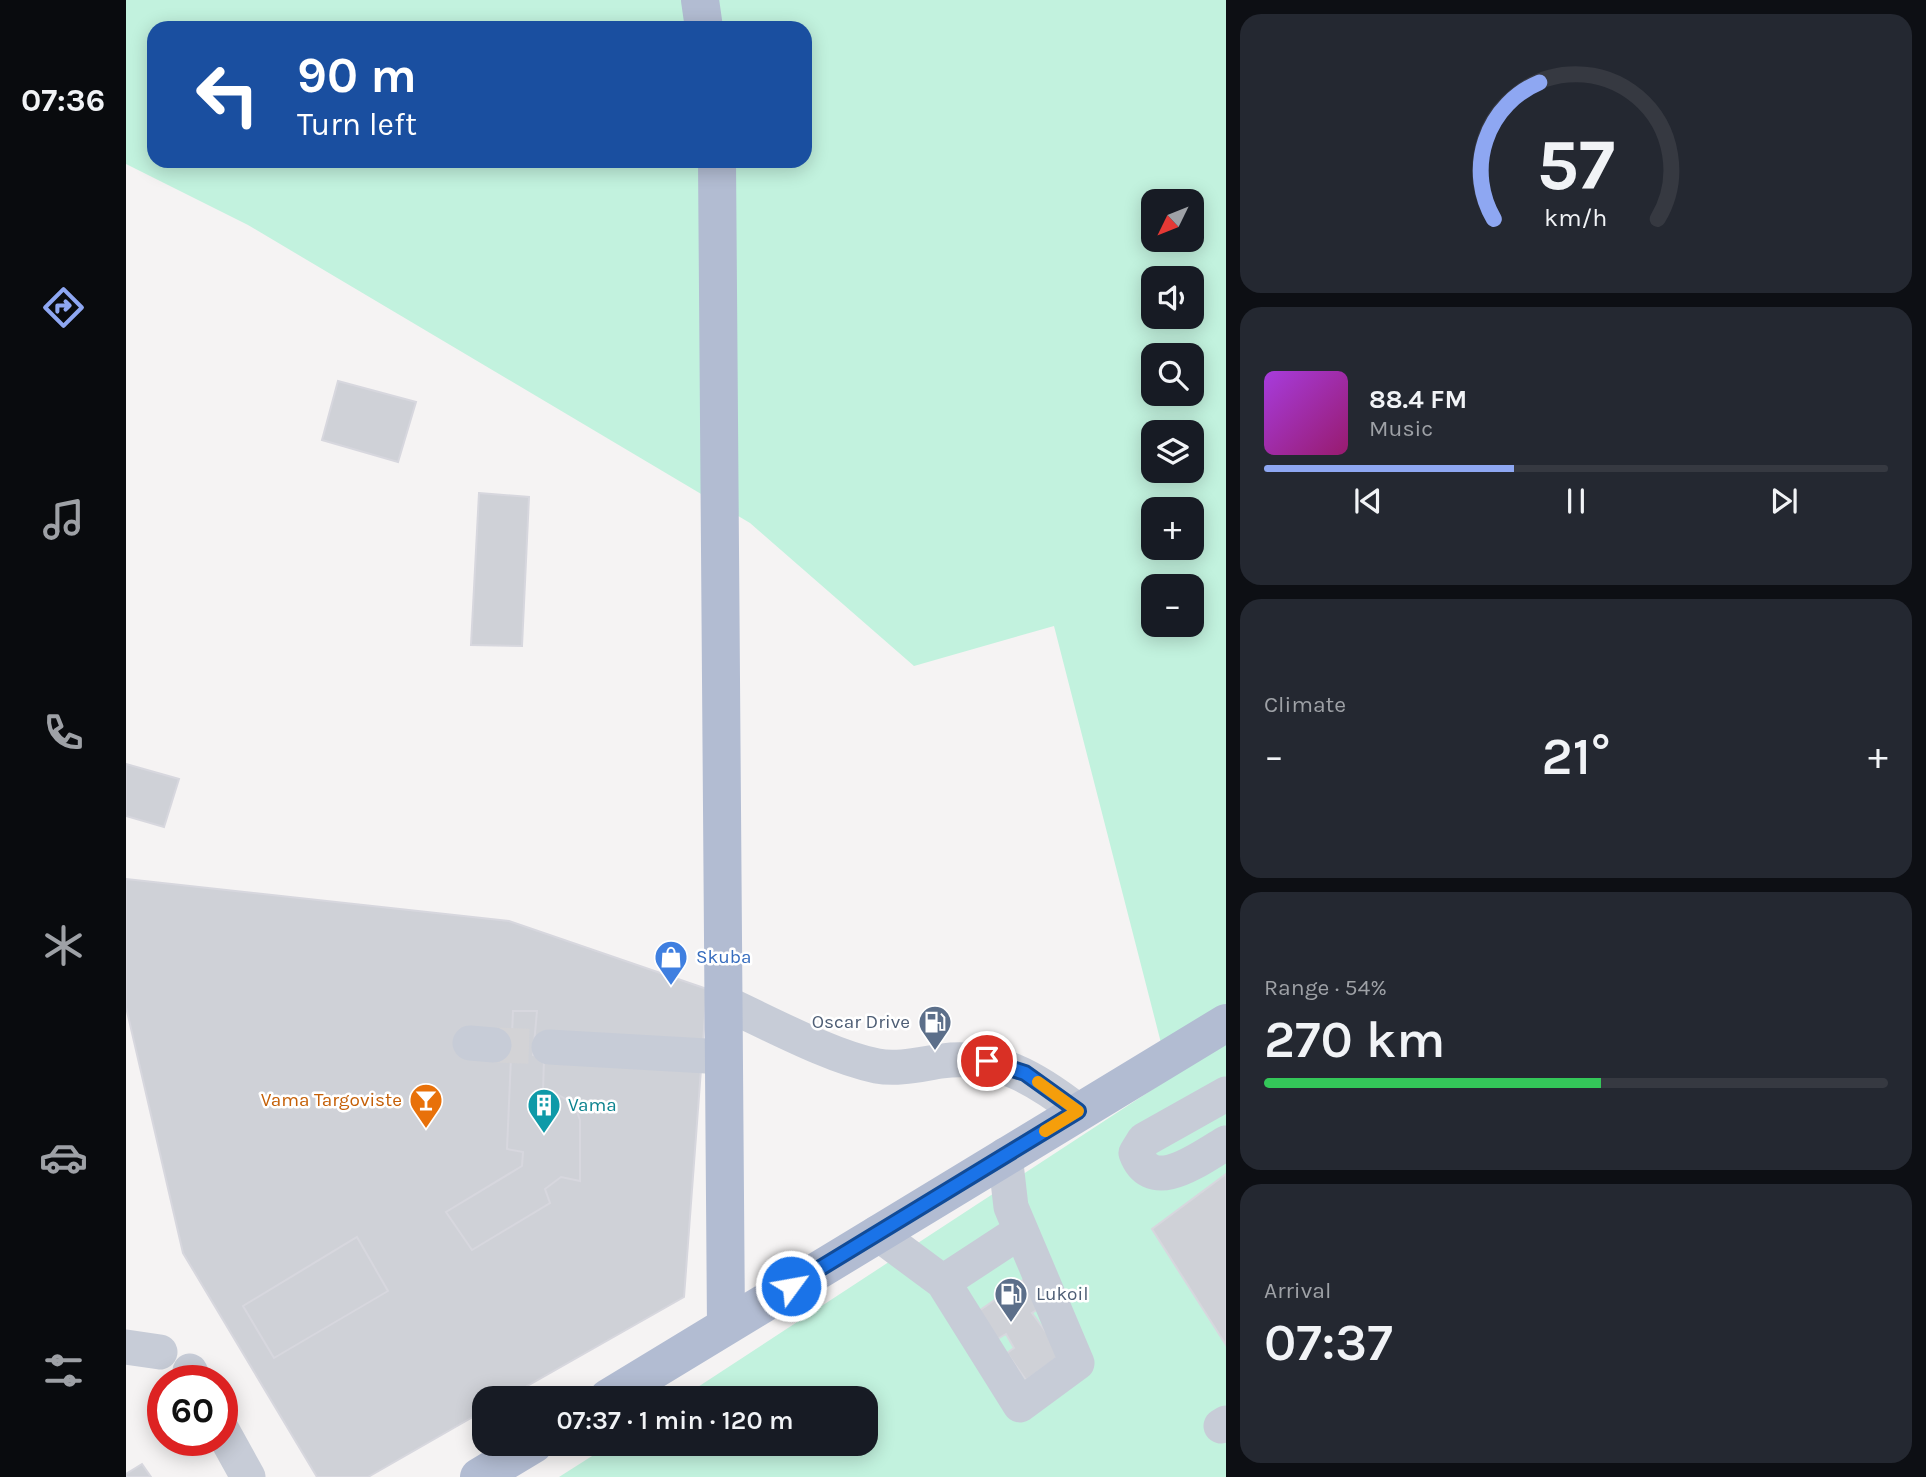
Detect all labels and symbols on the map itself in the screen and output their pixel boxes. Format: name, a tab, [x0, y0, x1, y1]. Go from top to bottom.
north arrow	[1141, 189, 1204, 252]
shop icon: Skuba	[652, 938, 690, 987]
place label: Skuba	[696, 946, 751, 968]
fuel station icon: Oscar Drive	[916, 1003, 954, 1052]
place label: Oscar Drive	[812, 1011, 910, 1033]
pin	[957, 1031, 1017, 1091]
bar icon: Vama Targoviste	[407, 1081, 445, 1130]
building icon: Vama	[525, 1086, 563, 1135]
place label: Vama Targoviste	[261, 1089, 402, 1111]
place label: Vama	[568, 1094, 617, 1116]
position arrow	[754, 1249, 828, 1323]
fuel station icon: Lukoil	[992, 1275, 1030, 1324]
place label: Lukoil	[1036, 1283, 1088, 1305]
speed limit sign: 60	[147, 1365, 238, 1456]

